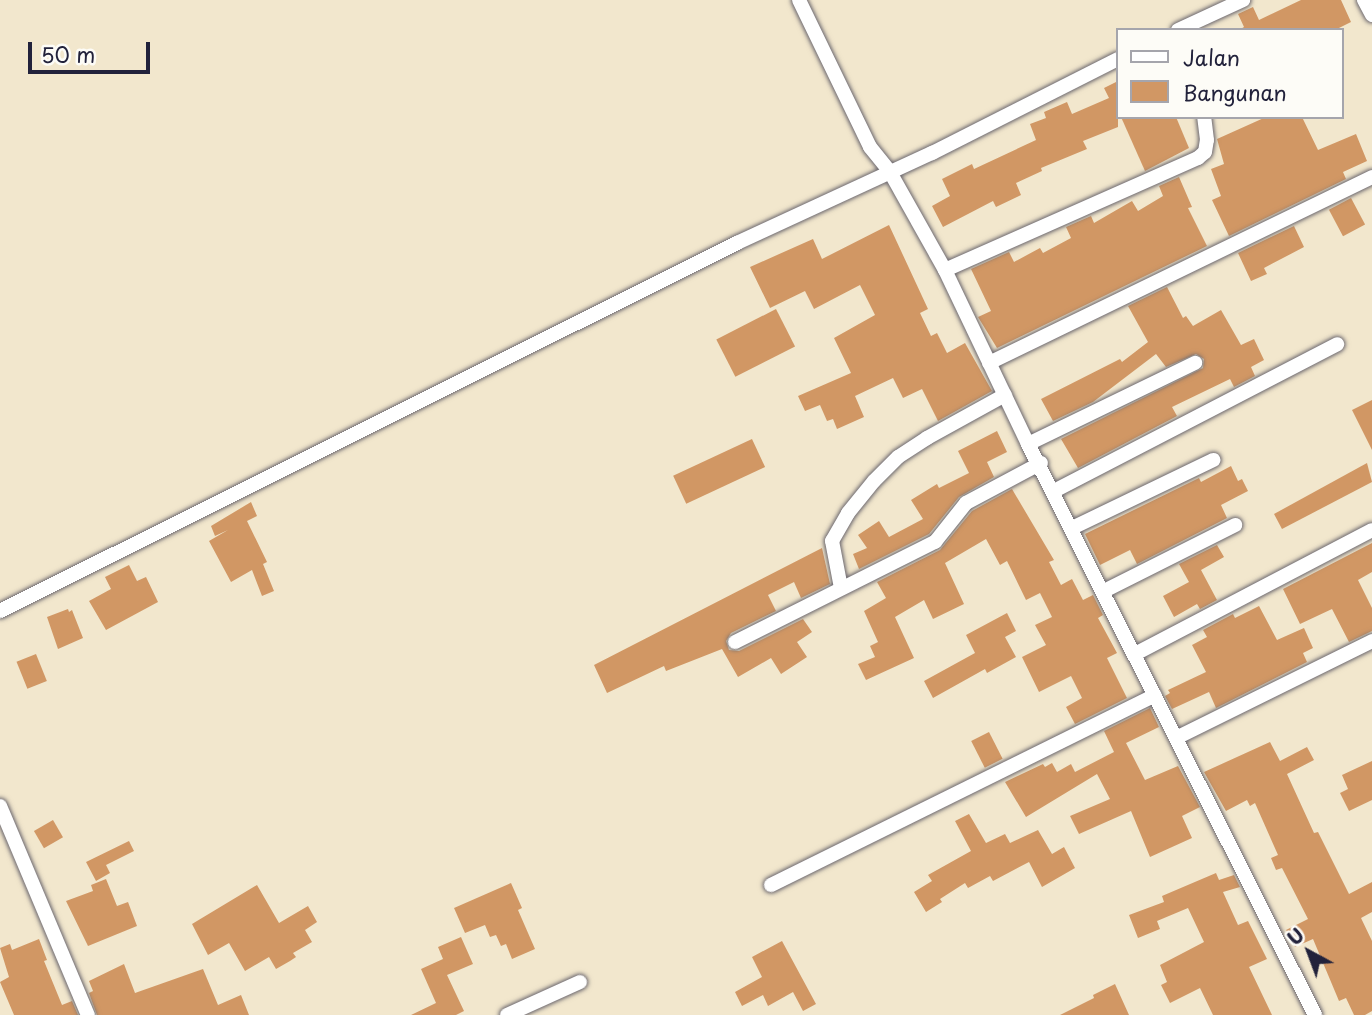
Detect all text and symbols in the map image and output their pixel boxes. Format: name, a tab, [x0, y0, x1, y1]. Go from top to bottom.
scale bar	[32, 28, 154, 72]
legend	[1116, 28, 1344, 119]
text: 50 m	[41, 38, 95, 70]
text: Jalan	[1183, 41, 1240, 73]
text: Bangunan	[1183, 76, 1287, 108]
north arrow	[1274, 917, 1344, 987]
text: U	[1281, 921, 1310, 951]

